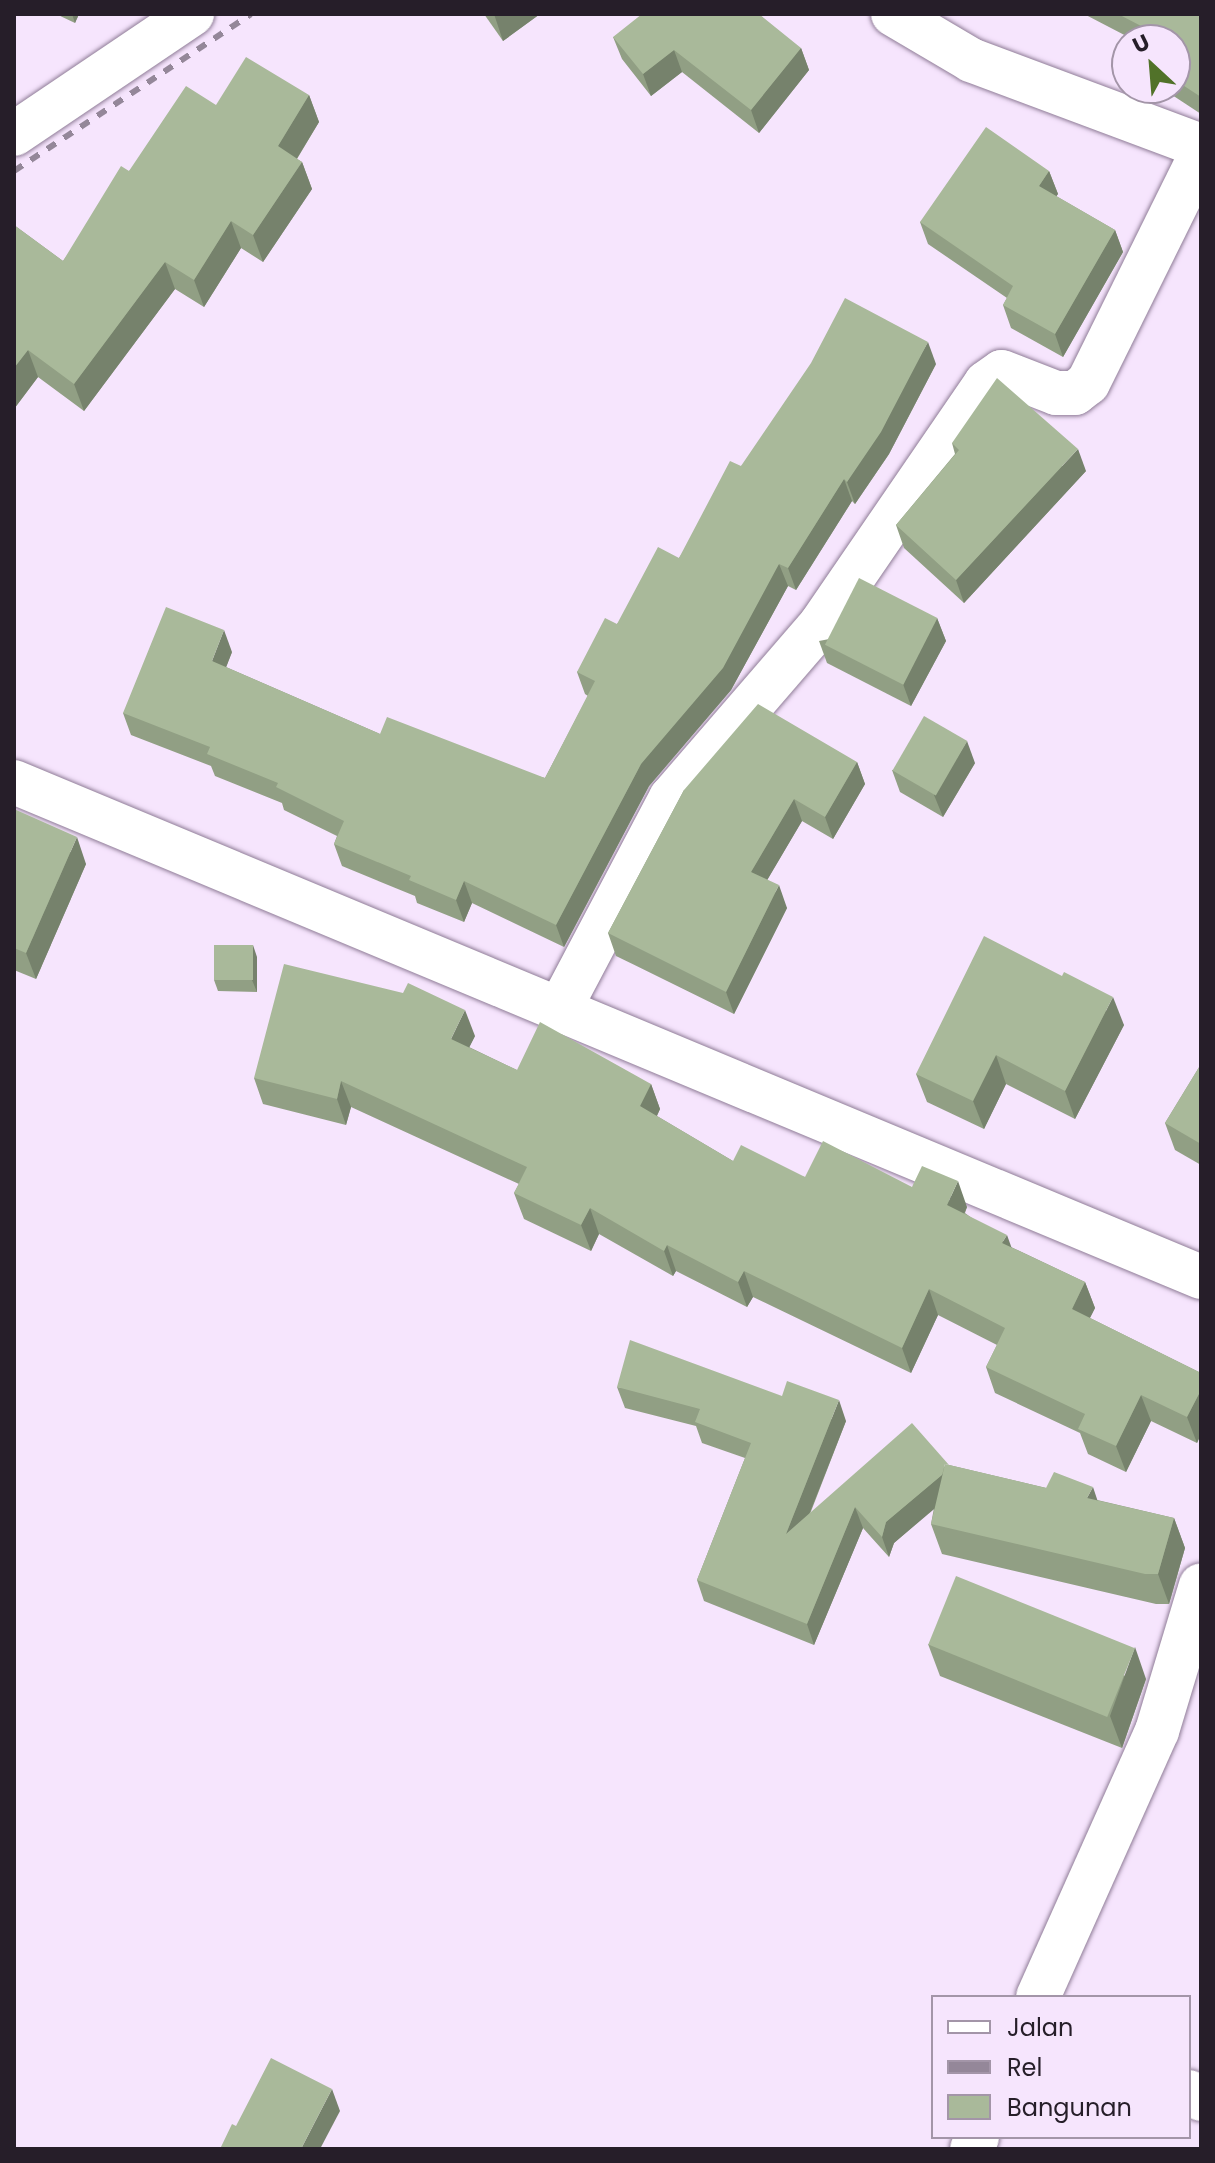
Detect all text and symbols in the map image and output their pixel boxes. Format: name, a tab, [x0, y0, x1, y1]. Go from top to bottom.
north arrow	[1111, 24, 1191, 104]
text: U	[1127, 26, 1155, 61]
legend	[931, 1995, 1191, 2139]
text: Jalan	[1007, 2011, 1073, 2044]
text: Rel	[1007, 2051, 1042, 2084]
text: Bangunan	[1007, 2091, 1132, 2124]

